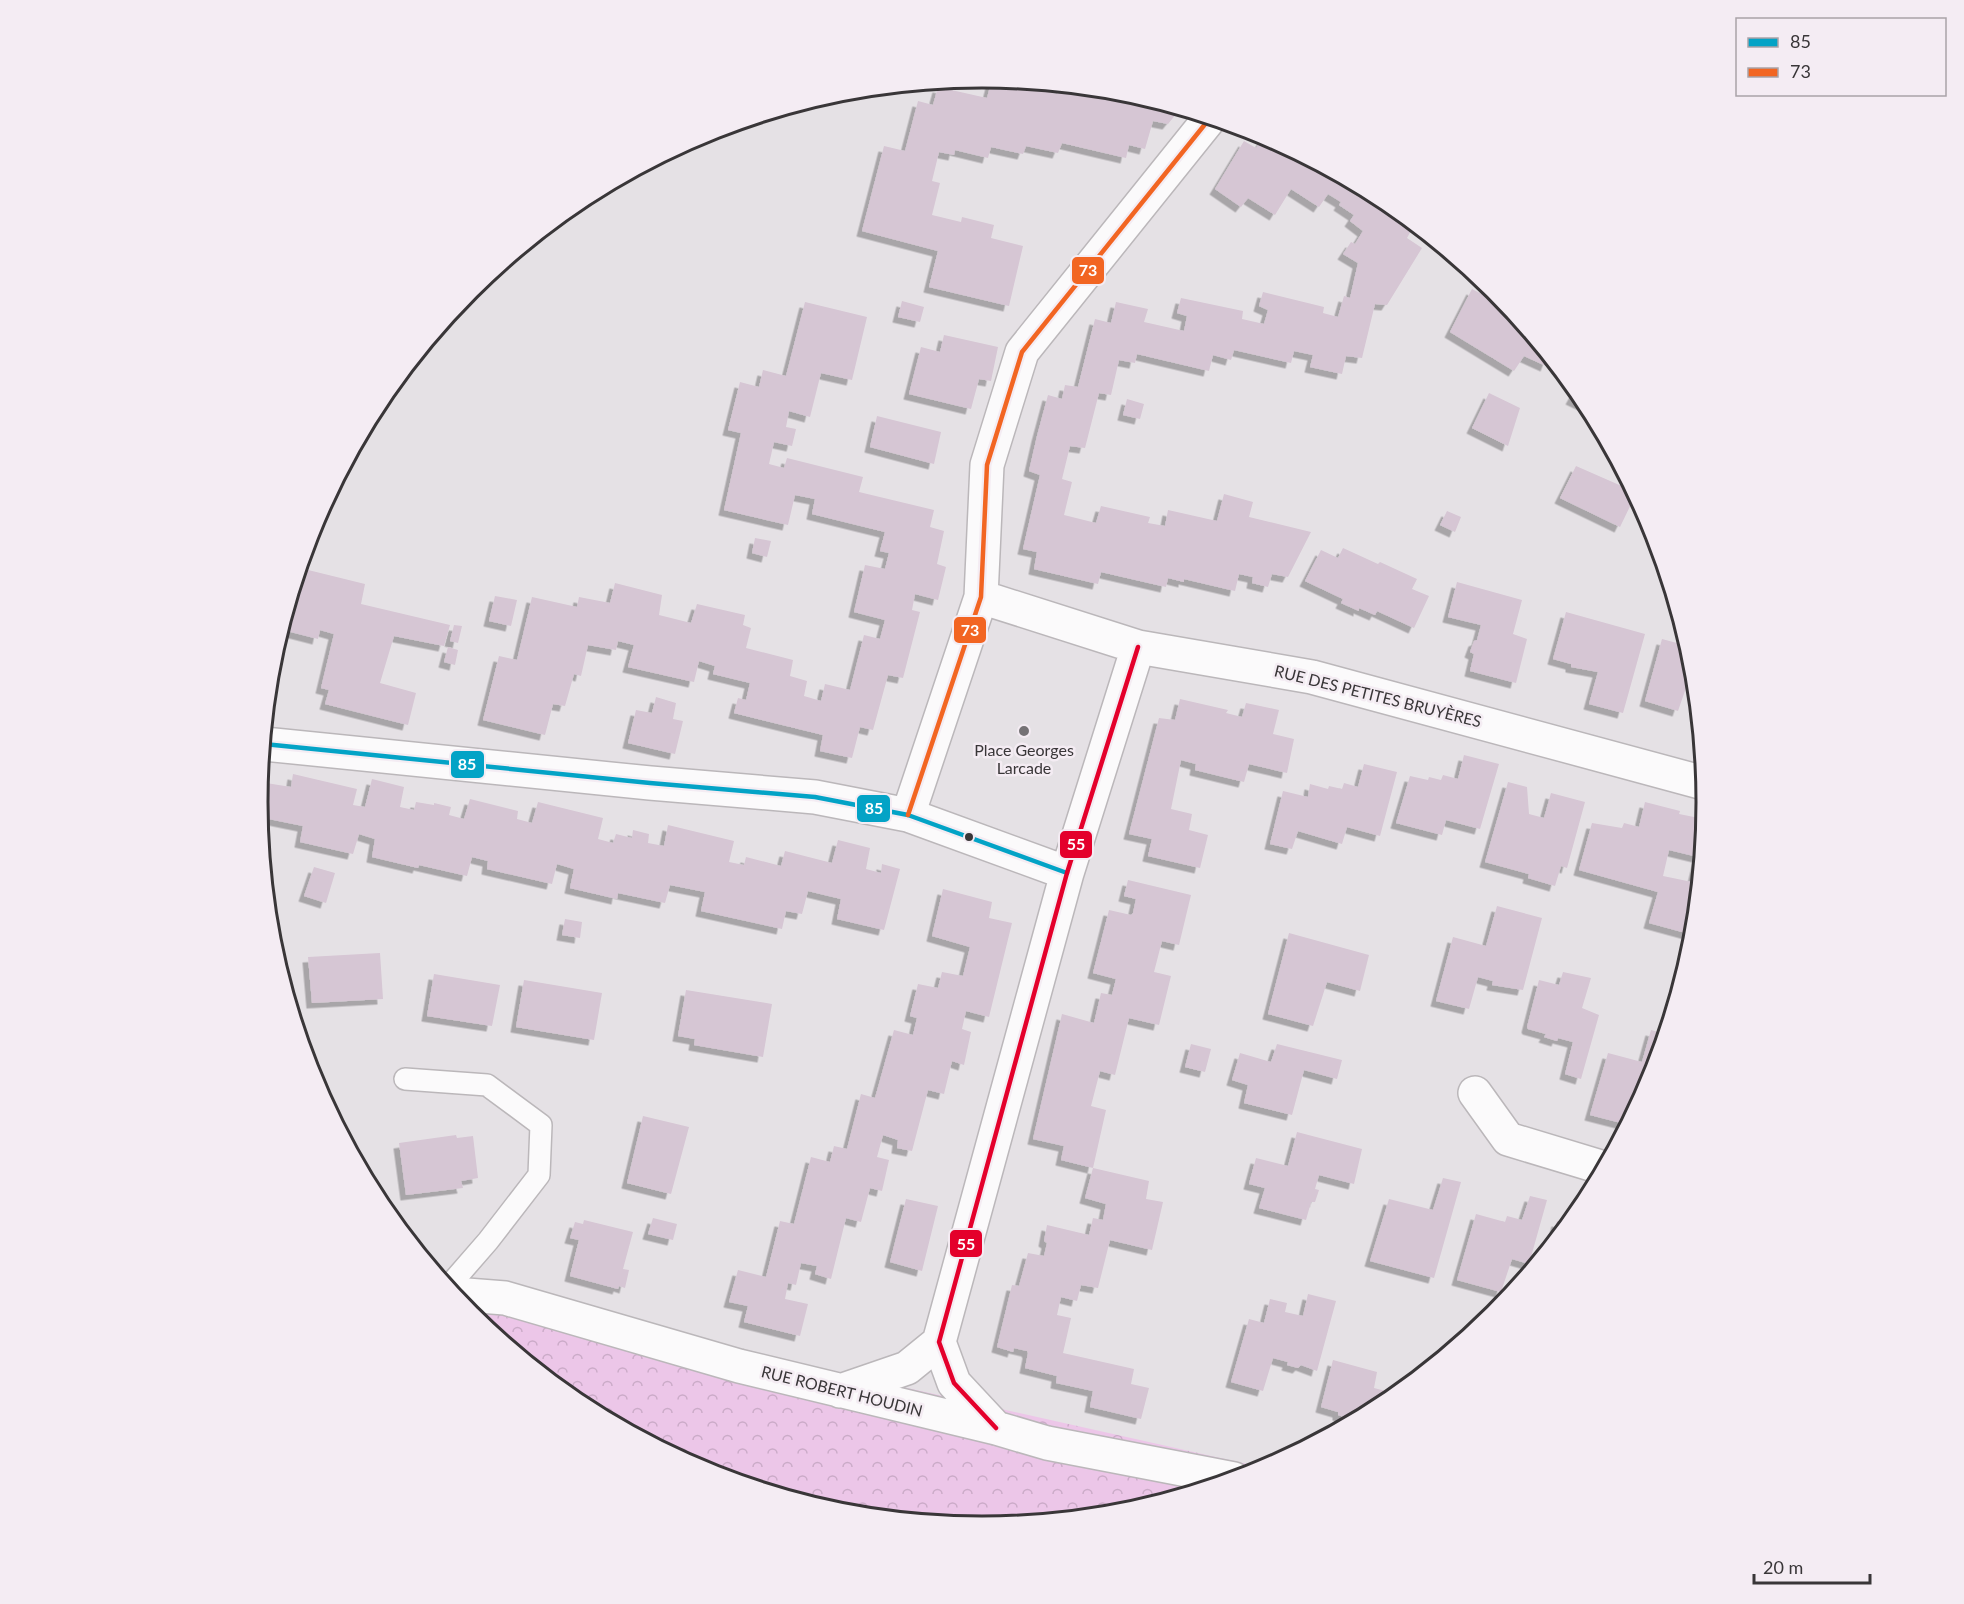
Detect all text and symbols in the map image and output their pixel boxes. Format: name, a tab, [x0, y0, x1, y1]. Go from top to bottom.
legend	[1736, 18, 1946, 96]
text: 85	[1790, 30, 1811, 52]
text: 73	[1790, 60, 1811, 82]
line badge: 73	[1071, 256, 1105, 285]
text: 73	[1079, 260, 1097, 279]
line badge: 73	[953, 616, 987, 644]
text: 73	[961, 620, 979, 639]
street label: RUE DES PETITES BRUYÈRES	[1273, 661, 1484, 730]
marker: Place Georges Larcade	[1017, 724, 1031, 738]
place label: Place Georges Larcade	[974, 740, 1074, 777]
line badge: 85	[450, 750, 485, 779]
text: 85	[458, 754, 476, 773]
line badge: 85	[856, 794, 891, 823]
text: 85	[865, 798, 883, 817]
line badge: 55	[1059, 830, 1093, 859]
unlabelled marker	[963, 831, 975, 843]
text: 55	[1067, 834, 1085, 853]
line badge: 55	[949, 1229, 983, 1258]
text: 55	[957, 1234, 975, 1253]
street label: RUE ROBERT HOUDIN	[759, 1361, 925, 1420]
scale bar	[1754, 1547, 1870, 1585]
text: 20 m	[1763, 1556, 1803, 1578]

